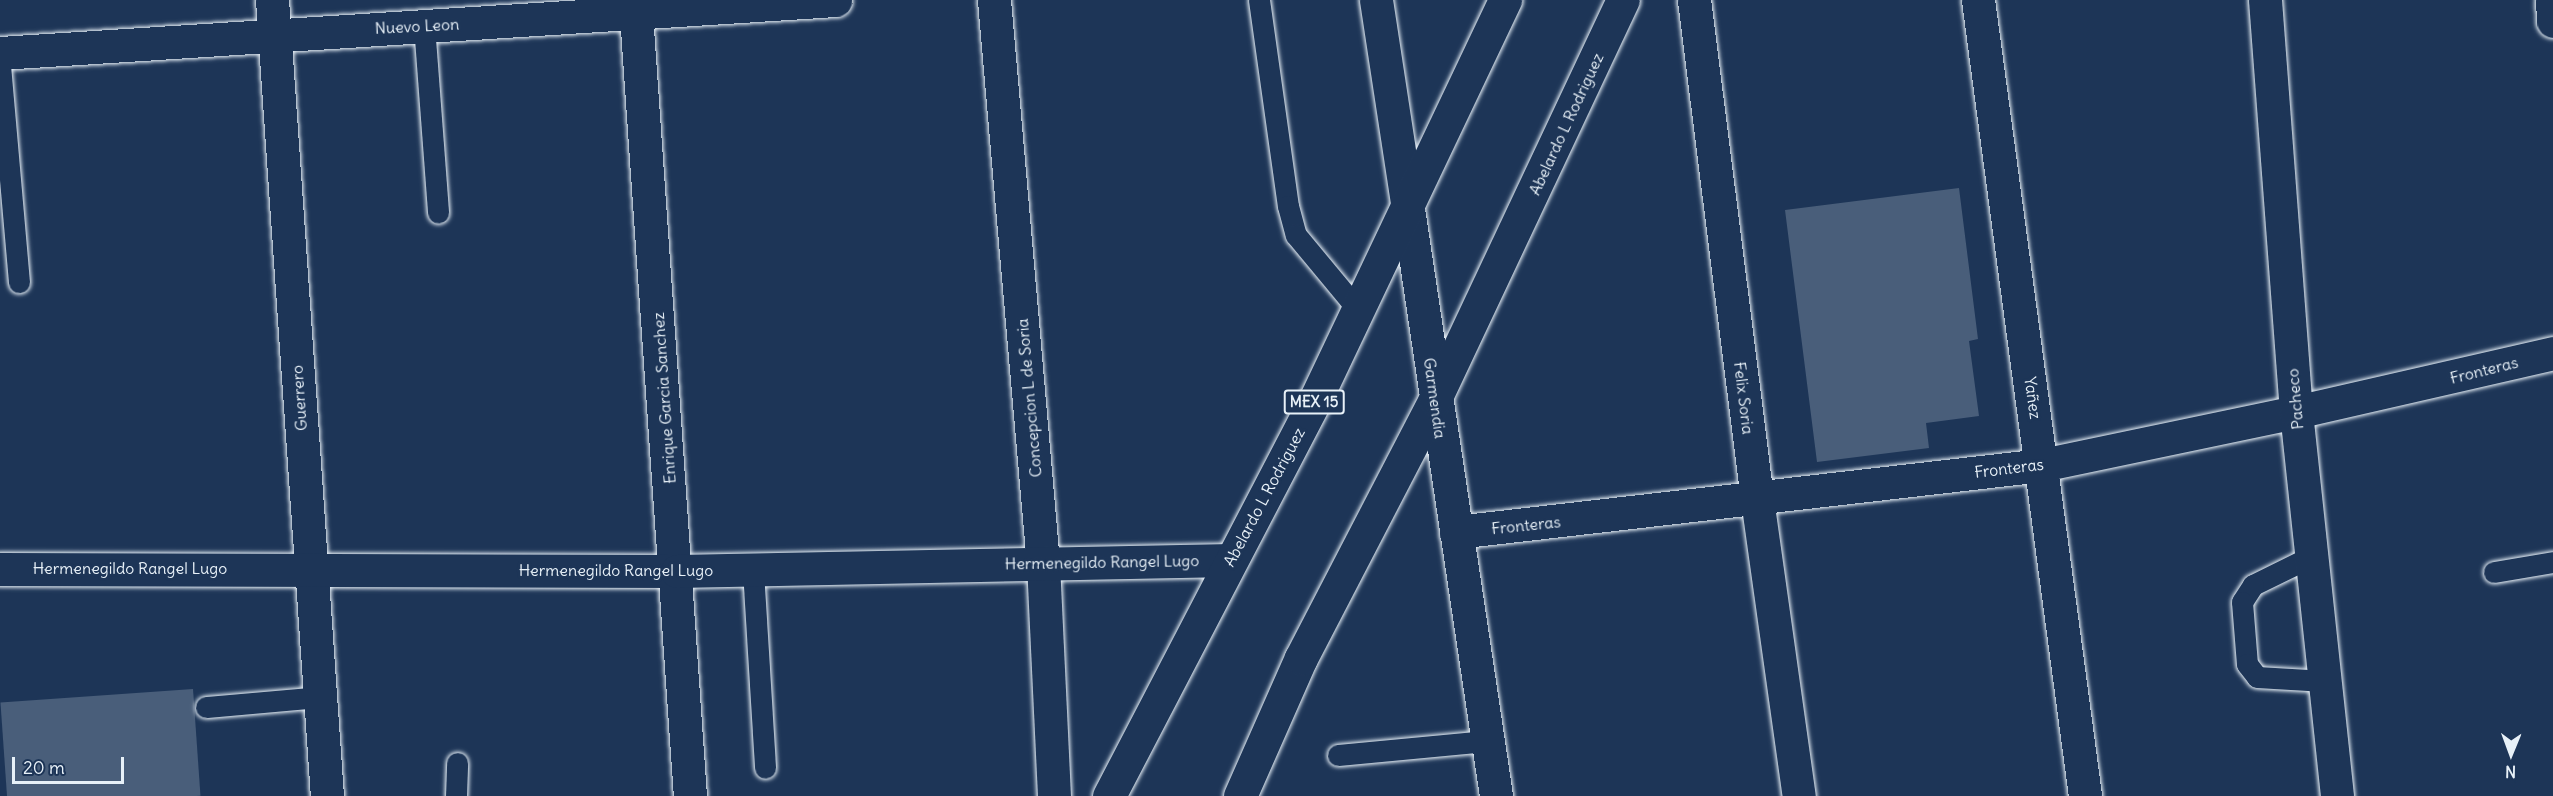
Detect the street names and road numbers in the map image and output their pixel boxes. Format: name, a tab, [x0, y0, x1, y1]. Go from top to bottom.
street label: Nuevo Leon	[374, 14, 460, 38]
street label: Abelardo L Rodriguez	[1525, 50, 1607, 198]
street label: Enrique Garcia Sanchez	[648, 312, 680, 484]
street label: Concepcion L de Soria	[1012, 318, 1046, 478]
street label: Fronteras	[2448, 352, 2520, 388]
street label: Garmendia	[1420, 356, 1450, 440]
street label: Felix Soria	[1730, 361, 1758, 435]
street label: Guerrero	[287, 364, 311, 432]
street label: Pacheco	[2283, 368, 2307, 430]
street label: Yañez	[2021, 376, 2045, 420]
road number: MEX 15	[1282, 390, 1346, 414]
street label: Abelardo L Rodriguez	[1219, 424, 1309, 570]
street label: Fronteras	[1973, 454, 2045, 482]
street label: Fronteras	[1490, 512, 1562, 538]
street label: Hermenegildo Rangel Lugo	[1005, 551, 1199, 573]
street label: Hermenegildo Rangel Lugo	[33, 558, 227, 578]
street label: Hermenegildo Rangel Lugo	[519, 560, 713, 580]

